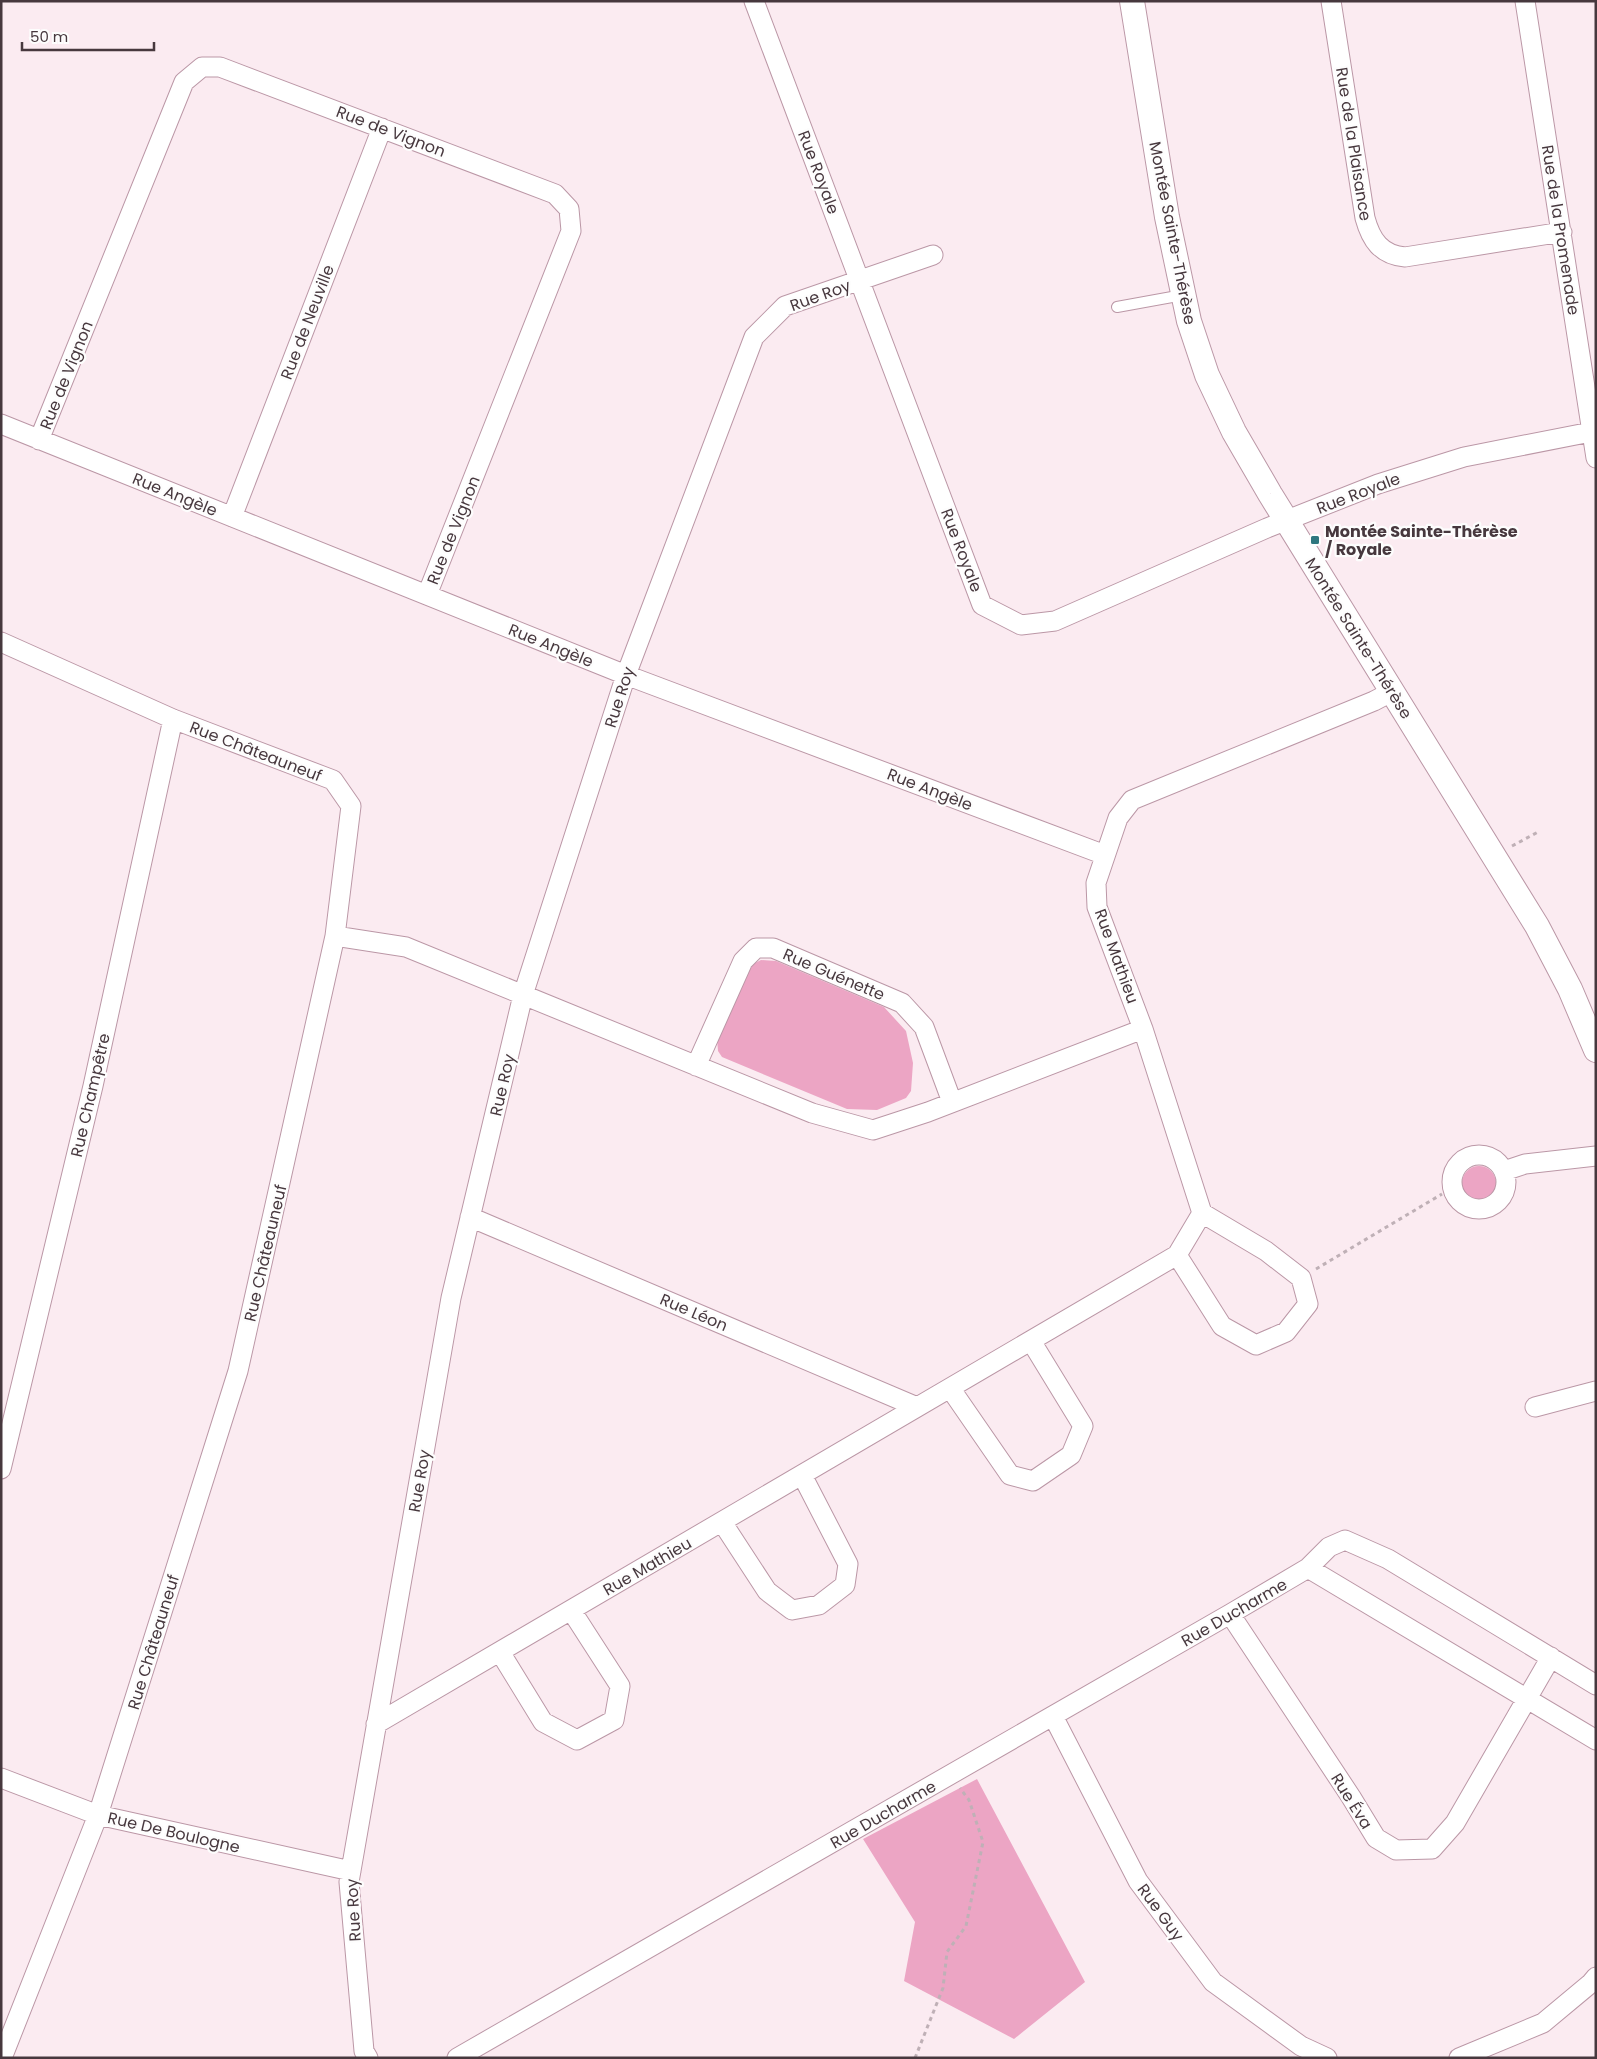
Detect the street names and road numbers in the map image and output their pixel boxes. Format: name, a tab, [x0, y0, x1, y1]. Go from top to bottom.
street label: Rue de la Plaisance	[1330, 66, 1377, 223]
street label: Rue de Vignon	[333, 100, 449, 163]
street label: Rue Royale	[792, 127, 845, 217]
street label: Montée Sainte-Thérèse	[1143, 140, 1202, 327]
street label: Rue de la Promenade	[1536, 143, 1585, 317]
street label: Rue de Neuville	[275, 261, 340, 383]
street label: Rue Roy	[787, 274, 854, 317]
street label: Rue de Vignon	[34, 317, 99, 433]
street label: Rue Angèle	[129, 467, 221, 522]
street label: Rue Royale	[1313, 467, 1403, 520]
street label: Rue de Vignon	[421, 472, 486, 588]
street label: Rue Royale	[935, 505, 988, 595]
street label: Montée Sainte-Thérèse	[1300, 553, 1418, 723]
street label: Rue Angèle	[505, 618, 597, 673]
street label: Rue Roy	[599, 664, 640, 731]
street label: Rue Châteauneuf	[186, 716, 325, 787]
street label: Rue Angèle	[884, 763, 976, 816]
street label: Rue Mathieu	[1089, 906, 1144, 1007]
street label: Rue Guénette	[779, 943, 888, 1006]
street label: Rue Champêtre	[65, 1031, 116, 1159]
street label: Rue Roy	[484, 1052, 521, 1118]
street label: Rue Châteauneuf	[239, 1182, 292, 1324]
street label: Rue Léon	[656, 1288, 731, 1337]
street label: Rue Roy	[403, 1448, 436, 1514]
street label: Rue Mathieu	[599, 1532, 696, 1601]
street label: Rue Châteauneuf	[122, 1572, 185, 1712]
street label: Rue Ducharme	[1177, 1573, 1292, 1652]
street label: Rue Éva	[1325, 1769, 1378, 1834]
street label: Rue Ducharme	[826, 1775, 941, 1854]
street label: Rue De Boulogne	[105, 1806, 242, 1859]
street label: Rue Roy	[340, 1878, 367, 1942]
street label: Rue Guy	[1132, 1879, 1189, 1946]

